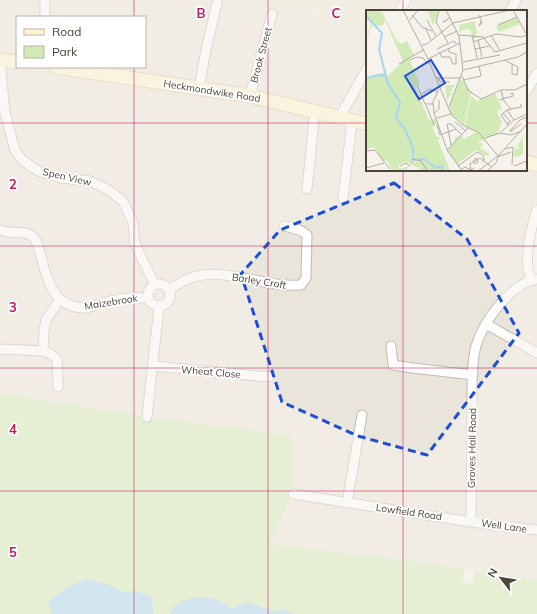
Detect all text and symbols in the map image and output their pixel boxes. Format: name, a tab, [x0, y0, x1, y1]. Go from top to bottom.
text: B	[197, 5, 206, 21]
text: C	[332, 5, 341, 21]
inset map	[366, 10, 527, 171]
legend	[16, 16, 146, 68]
text: Road	[52, 24, 81, 39]
street label: Brook Street	[247, 25, 275, 84]
text: Park	[52, 44, 78, 59]
street label: Heckmondwike Road	[162, 77, 262, 105]
street label: Spen View	[41, 165, 93, 189]
text: 2	[9, 176, 17, 192]
street label: Barley Croft	[231, 270, 288, 292]
street label: Maizebrook	[83, 291, 139, 313]
text: 3	[9, 299, 17, 315]
street label: Wheat Close	[181, 363, 241, 381]
street label: Groves Hall Road	[465, 408, 479, 488]
text: 4	[9, 421, 17, 437]
street label: Lowfield Road	[375, 501, 443, 523]
street label: Well Lane	[480, 516, 528, 536]
text: 5	[9, 544, 17, 560]
north arrow	[481, 558, 521, 598]
text: N	[484, 566, 501, 580]

